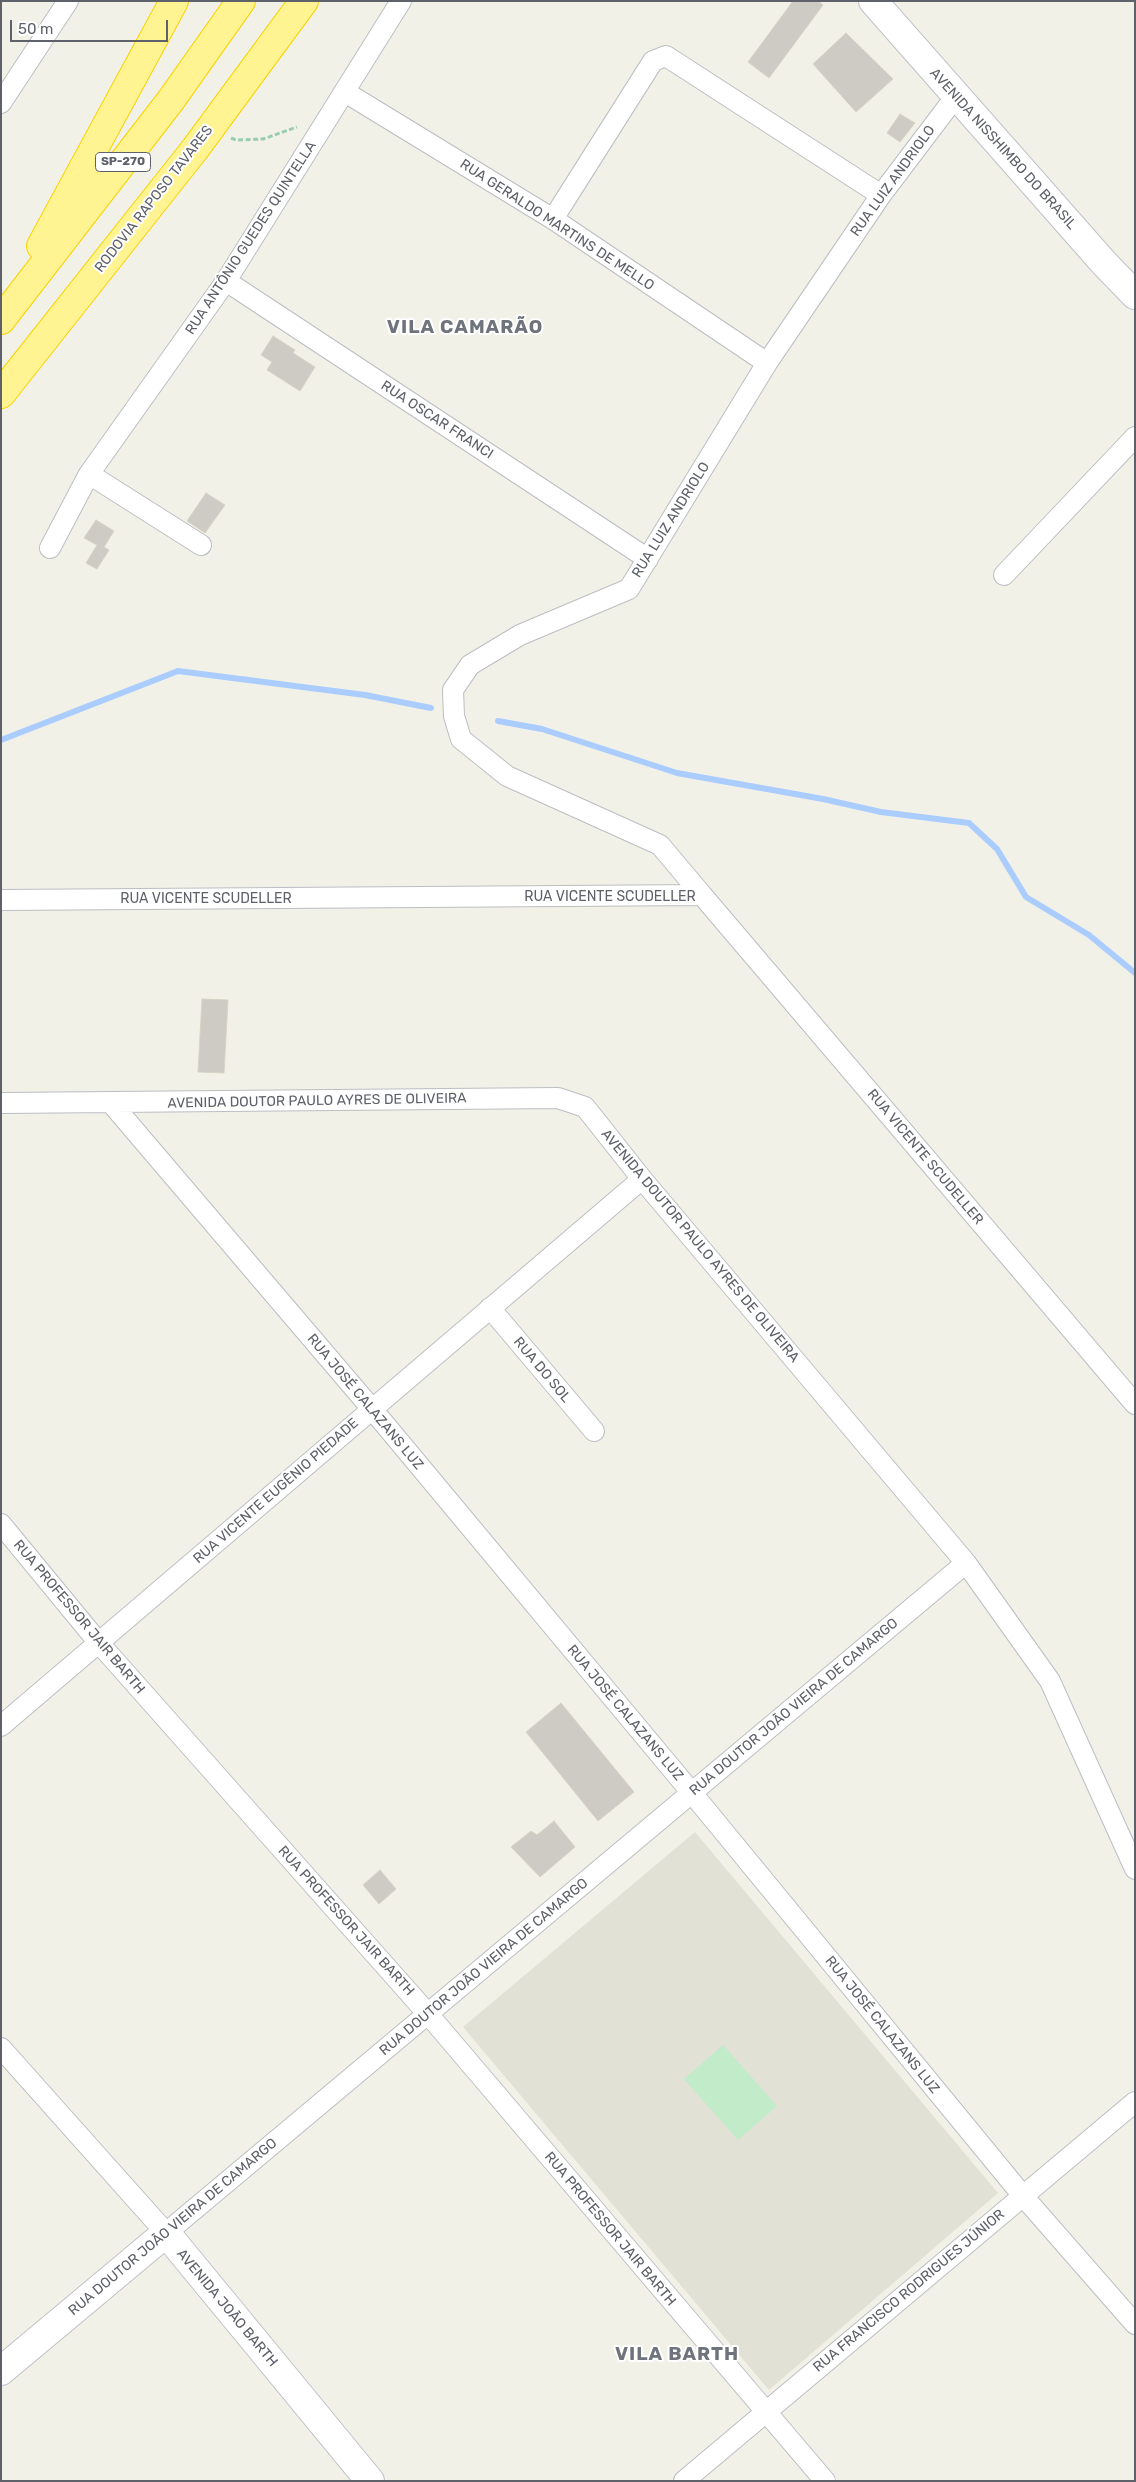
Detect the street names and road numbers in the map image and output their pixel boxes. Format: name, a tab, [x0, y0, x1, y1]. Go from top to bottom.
street label: AVENIDA NISSHIMBO DO BRASIL	[926, 65, 1080, 233]
street label: RODOVIA RAPOSO TAVARES	[91, 122, 217, 276]
street label: RUA LUIZ ANDRIOLO	[847, 122, 939, 240]
street label: RUA ANTÔNIO GUEDES QUINTELLA	[182, 138, 320, 338]
road number: SP-270	[96, 152, 150, 172]
street label: RUA GERALDO MARTINS DE MELLO	[457, 156, 657, 294]
street label: RUA OSCAR FRANCI	[378, 377, 496, 463]
street label: RUA LUIZ ANDRIOLO	[629, 459, 713, 581]
street label: RUA VICENTE SCUDELLER	[524, 889, 696, 905]
street label: RUA VICENTE SCUDELLER	[120, 891, 292, 907]
street label: RUA VICENTE SCUDELLER	[863, 1086, 987, 1228]
street label: AVENIDA DOUTOR PAULO AYRES DE OLIVEIRA	[167, 1090, 467, 1112]
street label: AVENIDA DOUTOR PAULO AYRES DE OLIVEIRA	[597, 1126, 803, 1366]
street label: RUA JOSÉ CALAZANS LUZ	[303, 1331, 427, 1473]
street label: RUA DO SOL	[510, 1334, 574, 1406]
street label: RUA VICENTE EUGÊNIO PIEDADE	[190, 1415, 362, 1567]
street label: RUA PROFESSOR JAIR BARTH	[10, 1537, 148, 1697]
street label: RUA DOUTOR JOÃO VIEIRA DE CAMARGO	[686, 1615, 902, 1799]
street label: RUA JOSÉ CALAZANS LUZ	[563, 1642, 687, 1784]
street label: RUA PROFESSOR JAIR BARTH	[274, 1843, 418, 1999]
street label: RUA DOUTOR JOÃO VIEIRA DE CAMARGO	[376, 1875, 592, 2059]
street label: RUA JOSÉ CALAZANS LUZ	[821, 1953, 943, 2097]
street label: RUA DOUTOR JOÃO VIEIRA DE CAMARGO	[65, 2135, 281, 2319]
street label: RUA PROFESSOR JAIR BARTH	[541, 2149, 679, 2309]
street label: RUA FRANCISCO RODRIGUES JÚNIOR	[810, 2206, 1008, 2376]
street label: AVENIDA JOÃO BARTH	[173, 2246, 281, 2370]

